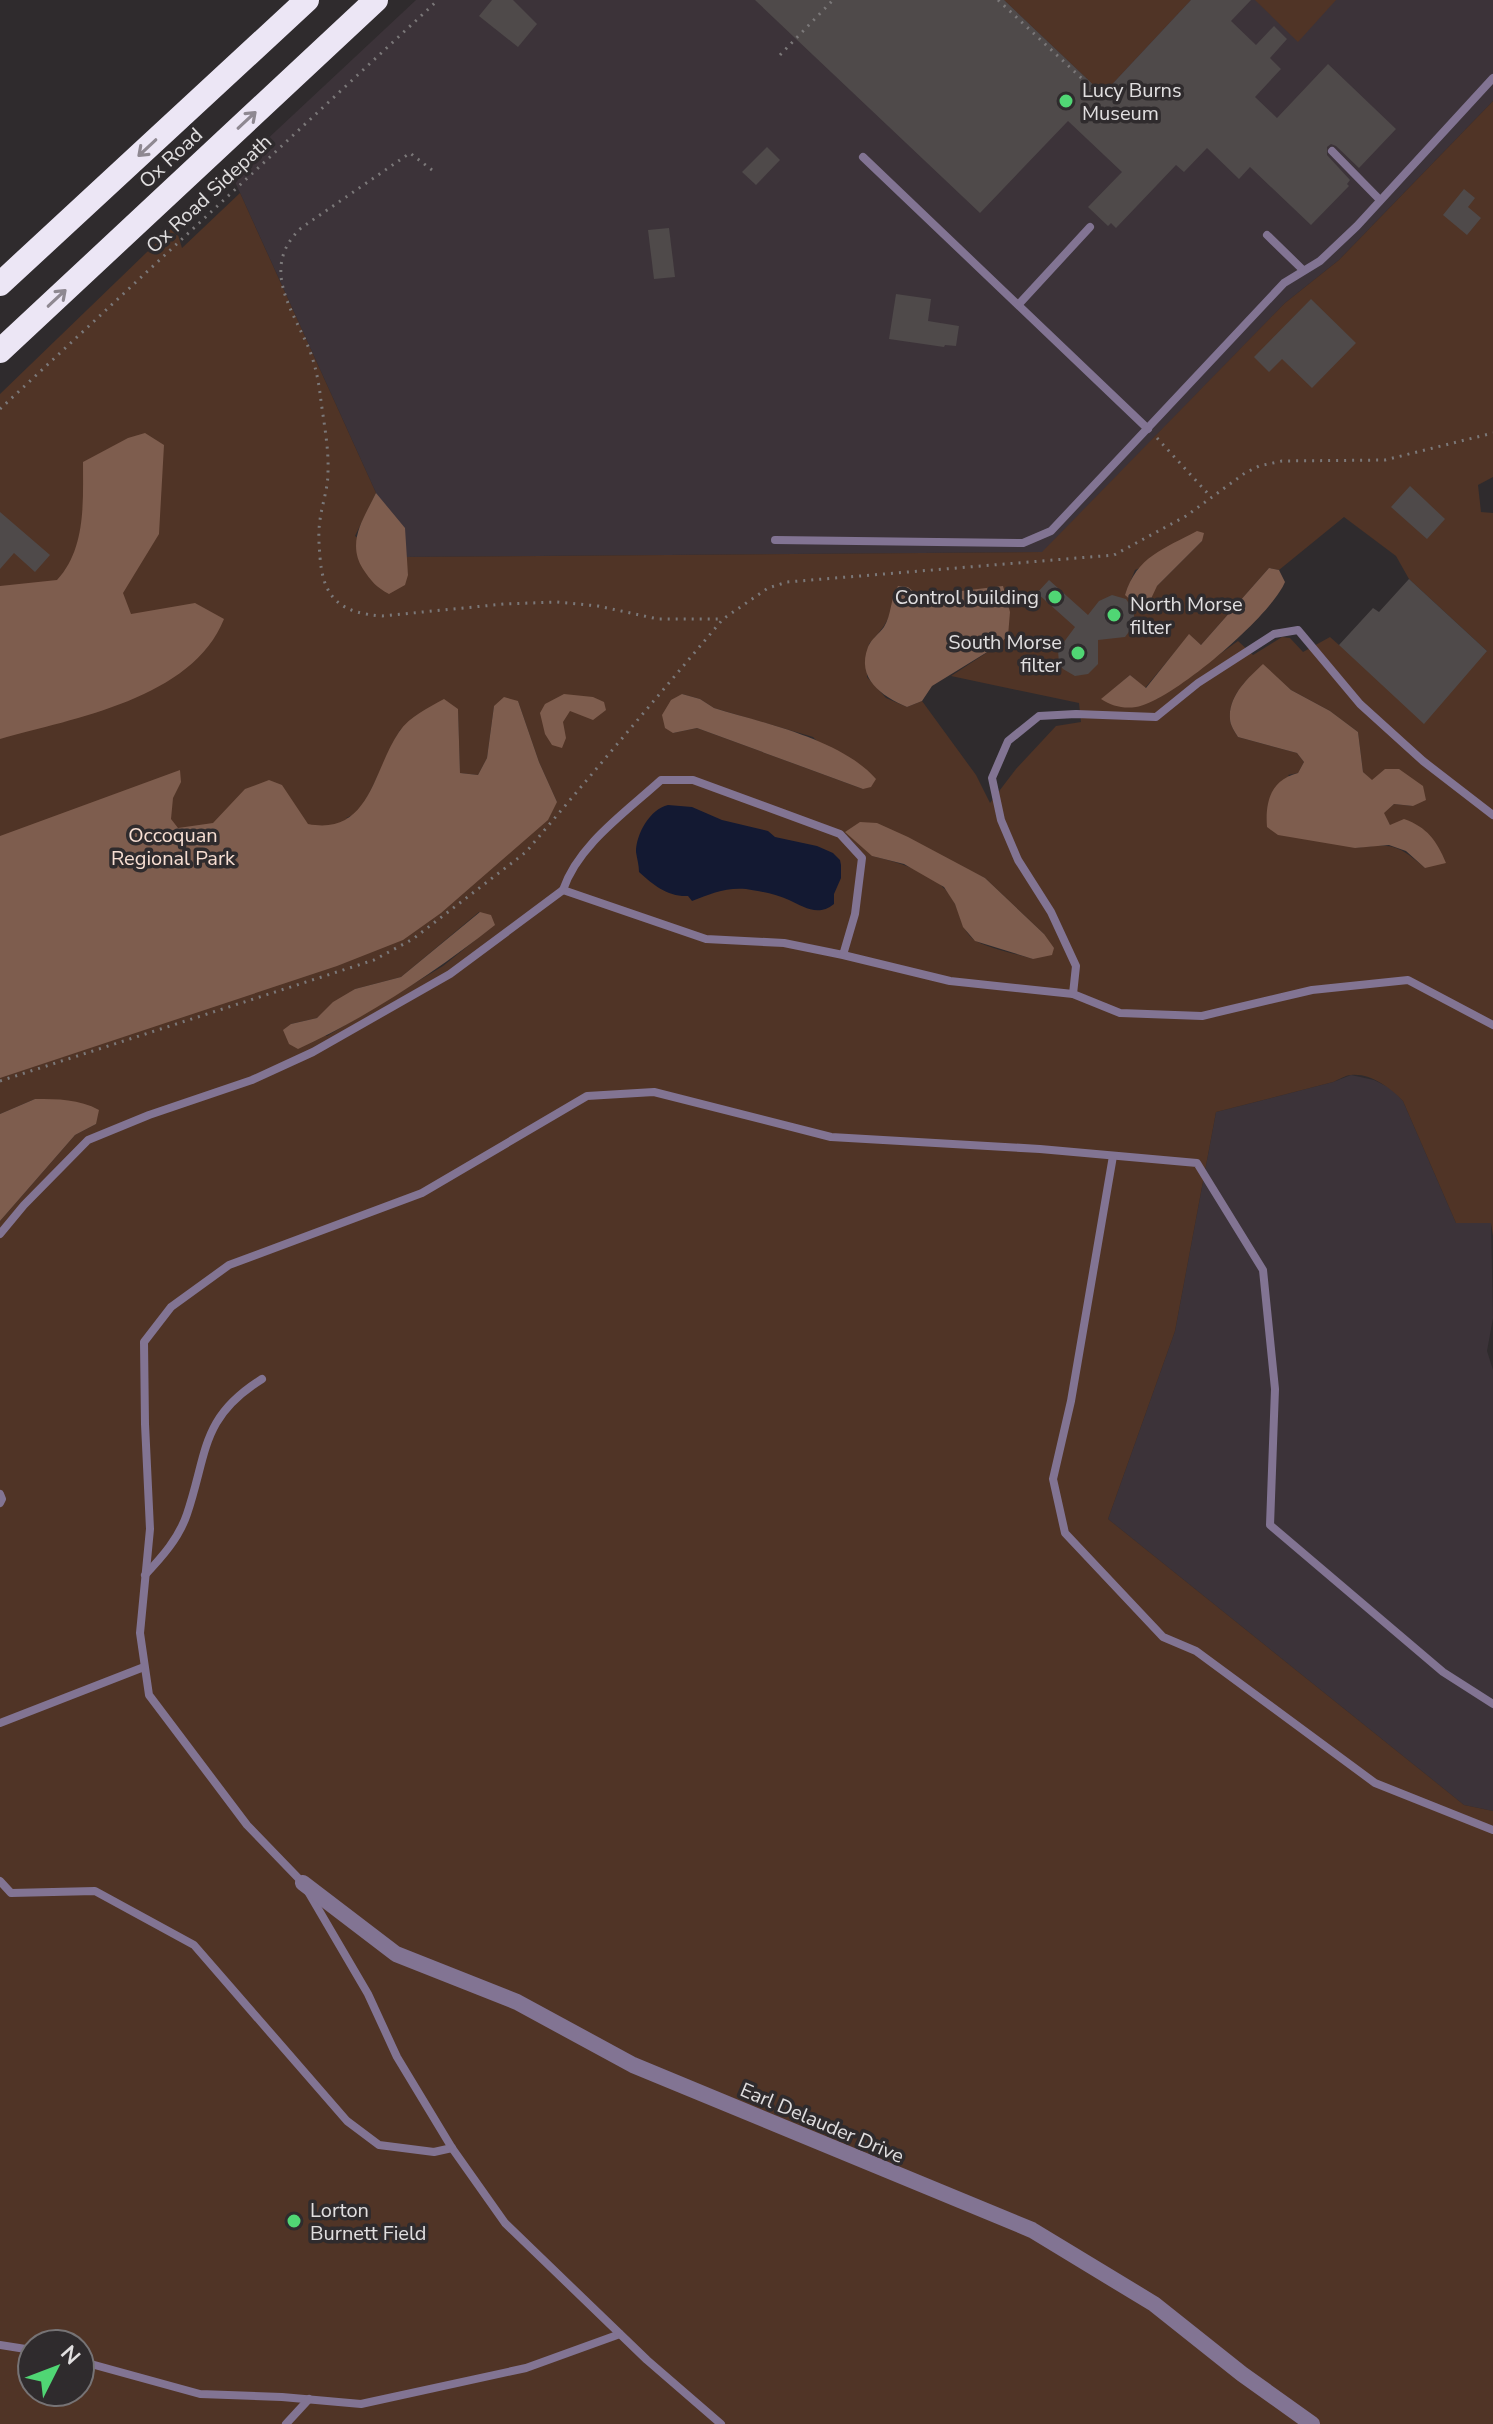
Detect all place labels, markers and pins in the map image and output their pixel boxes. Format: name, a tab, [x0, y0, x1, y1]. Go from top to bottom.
place label: Lucy Burns Museum	[1082, 77, 1182, 127]
marker: Lucy Burns Museum	[1057, 92, 1075, 110]
place label: Control building	[895, 584, 1039, 611]
marker: Control building	[1046, 588, 1064, 606]
place label: North Morse filter	[1130, 591, 1243, 641]
marker: North Morse filter	[1105, 606, 1123, 624]
place label: South Morse filter	[948, 629, 1062, 679]
marker: South Morse filter	[1069, 644, 1087, 662]
place label: Lorton Burnett Field	[310, 2197, 427, 2247]
marker: Lorton Burnett Field	[285, 2212, 303, 2230]

